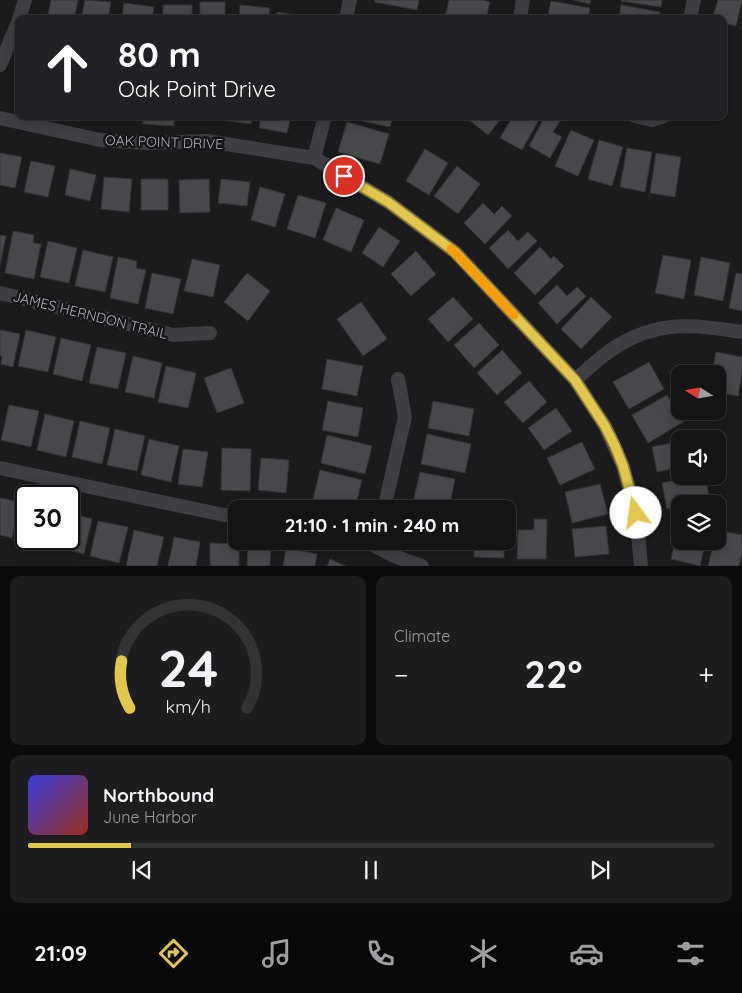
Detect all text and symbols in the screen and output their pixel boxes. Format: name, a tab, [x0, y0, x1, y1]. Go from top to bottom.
text: 80 m	[118, 32, 201, 76]
icon: ahead	[35, 35, 100, 100]
text: Oak Point Drive	[118, 75, 276, 103]
street label: OAK POINT DRIVE	[105, 131, 223, 153]
pin	[323, 155, 365, 197]
icon: arrive	[330, 162, 358, 190]
street label: JAMES HERNDON TRAIL	[11, 287, 170, 343]
north arrow	[671, 365, 726, 420]
map controls	[671, 365, 726, 550]
button: sound	[671, 430, 726, 485]
speed limit sign: 30	[15, 485, 80, 550]
position arrow	[609, 486, 661, 538]
button: layers	[671, 495, 726, 550]
text: 21:10 · 1 min · 240 m	[285, 513, 459, 537]
text: Climate	[394, 626, 450, 646]
text: 24	[158, 635, 218, 700]
text: 22°	[524, 650, 582, 698]
text: −	[394, 657, 409, 692]
text: +	[698, 657, 714, 692]
text: km/h	[165, 695, 211, 717]
text: Northbound	[103, 783, 214, 807]
text: June Harbor	[103, 807, 197, 827]
icon: previous	[128, 856, 156, 884]
icon: pause	[357, 856, 385, 884]
icon: next	[586, 856, 614, 884]
icon: directions	[156, 936, 191, 971]
icon: music	[259, 936, 294, 971]
icon: phone	[363, 936, 398, 971]
icon: climate	[466, 936, 501, 971]
icon: car	[569, 936, 604, 971]
icon: filters	[673, 936, 708, 971]
text: 21:09	[34, 939, 87, 967]

